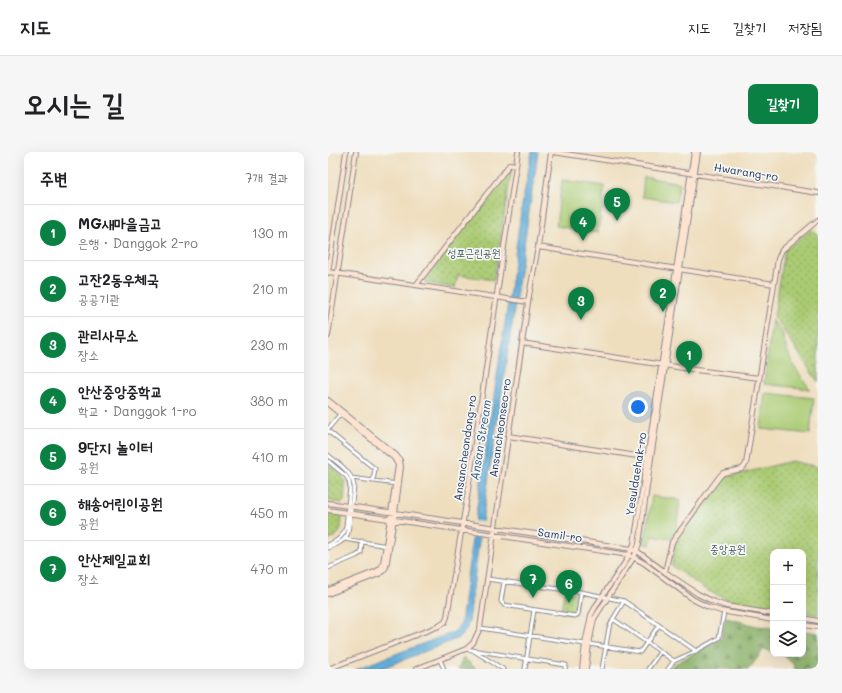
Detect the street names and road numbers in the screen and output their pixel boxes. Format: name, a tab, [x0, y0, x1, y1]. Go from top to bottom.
street label: Hwarang-ro	[713, 159, 780, 184]
street label: Ansancheonseo-ro	[485, 377, 514, 478]
street label: Ansancheondong-ro	[450, 394, 479, 502]
street label: Yesuldaehak-ro	[622, 431, 650, 517]
street label: Samil-ro	[537, 524, 584, 545]

